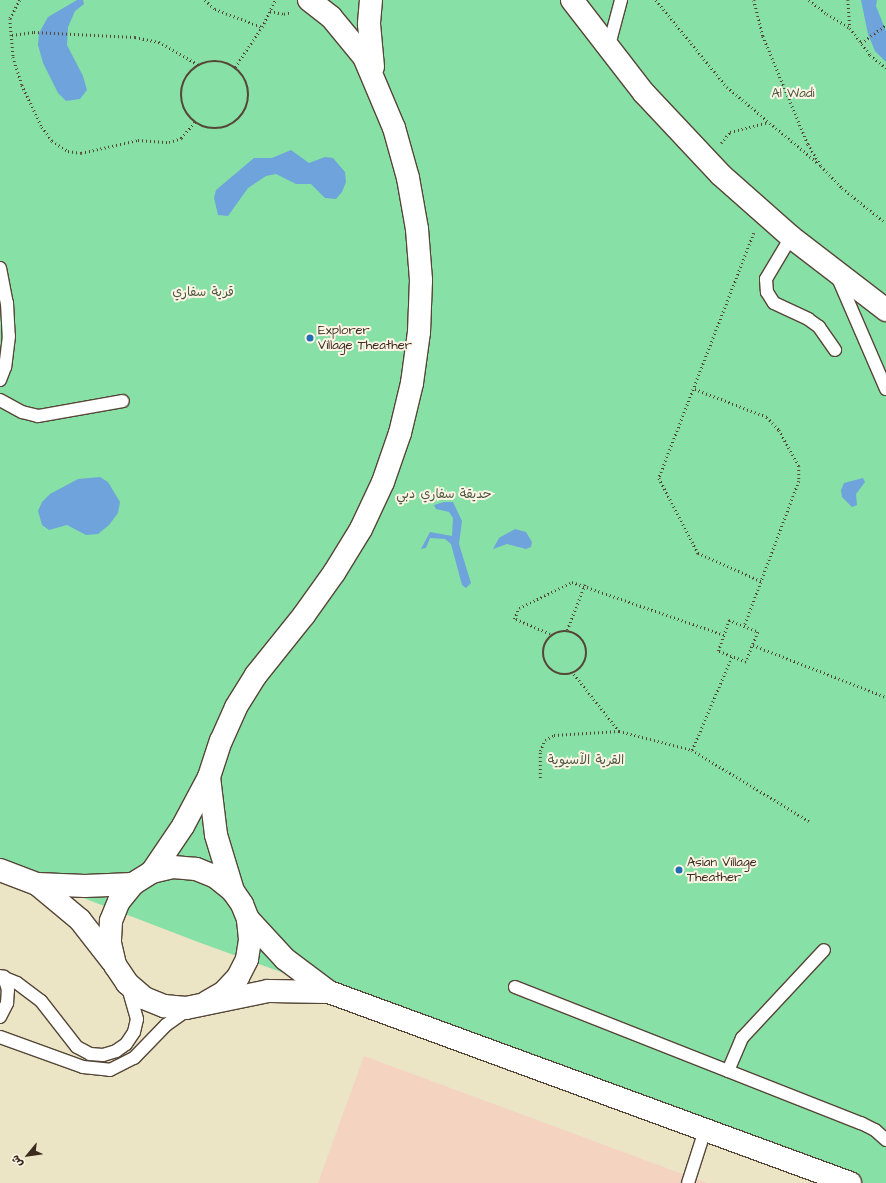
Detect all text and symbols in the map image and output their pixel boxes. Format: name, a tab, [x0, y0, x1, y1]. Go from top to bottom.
park label: Al Wadi	[771, 85, 815, 101]
park label: قرية سفاري	[172, 284, 234, 300]
place label: Explorer Village Theather	[318, 323, 412, 354]
marker: Explorer Village Theather	[305, 333, 315, 343]
park label: حديقة سفاري دبي	[396, 486, 492, 502]
park label: القرية الآسيوية	[548, 752, 624, 768]
place label: Asian Village Theather	[687, 855, 757, 886]
marker: Asian Village Theather	[674, 865, 684, 875]
north arrow	[8, 1135, 48, 1175]
text: ش	[8, 1152, 27, 1170]

